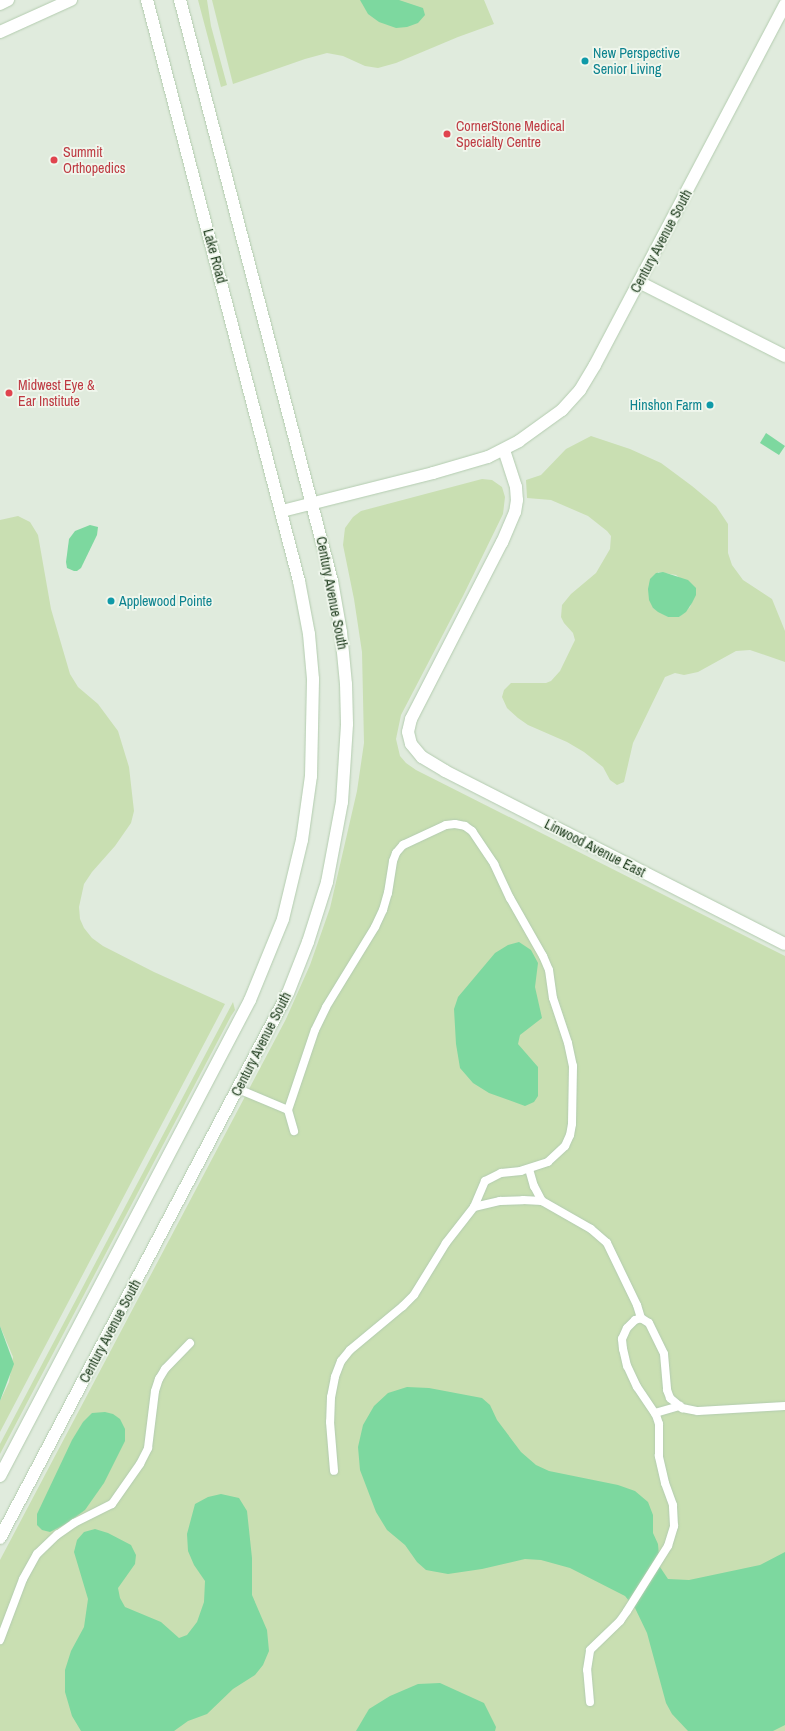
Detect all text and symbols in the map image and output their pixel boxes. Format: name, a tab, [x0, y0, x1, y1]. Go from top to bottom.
place label: New Perspective Senior Living	[593, 45, 680, 78]
marker: New Perspective Senior Living	[580, 56, 590, 66]
place label: CornerStone Medical Specialty Centre	[456, 118, 564, 150]
marker: CornerStone Medical Specialty Centre	[441, 128, 453, 140]
place label: Summit Orthopedics	[63, 144, 126, 176]
marker: Summit Orthopedics	[48, 154, 60, 166]
street label: Century Avenue South	[627, 186, 695, 296]
street label: Lake Road	[200, 227, 230, 285]
place label: Midwest Eye & Ear Institute	[18, 377, 95, 410]
marker: Midwest Eye & Ear Institute	[3, 387, 15, 399]
place label: Hinshon Farm	[630, 397, 702, 413]
marker: Hinshon Farm	[705, 400, 715, 410]
street label: Century Avenue South	[313, 535, 351, 651]
place label: Applewood Pointe	[119, 593, 212, 609]
marker: Applewood Pointe	[106, 596, 116, 606]
street label: Linwood Avenue East	[542, 815, 648, 881]
street label: Century Avenue South	[227, 989, 295, 1099]
street label: Century Avenue South	[76, 1276, 144, 1386]

